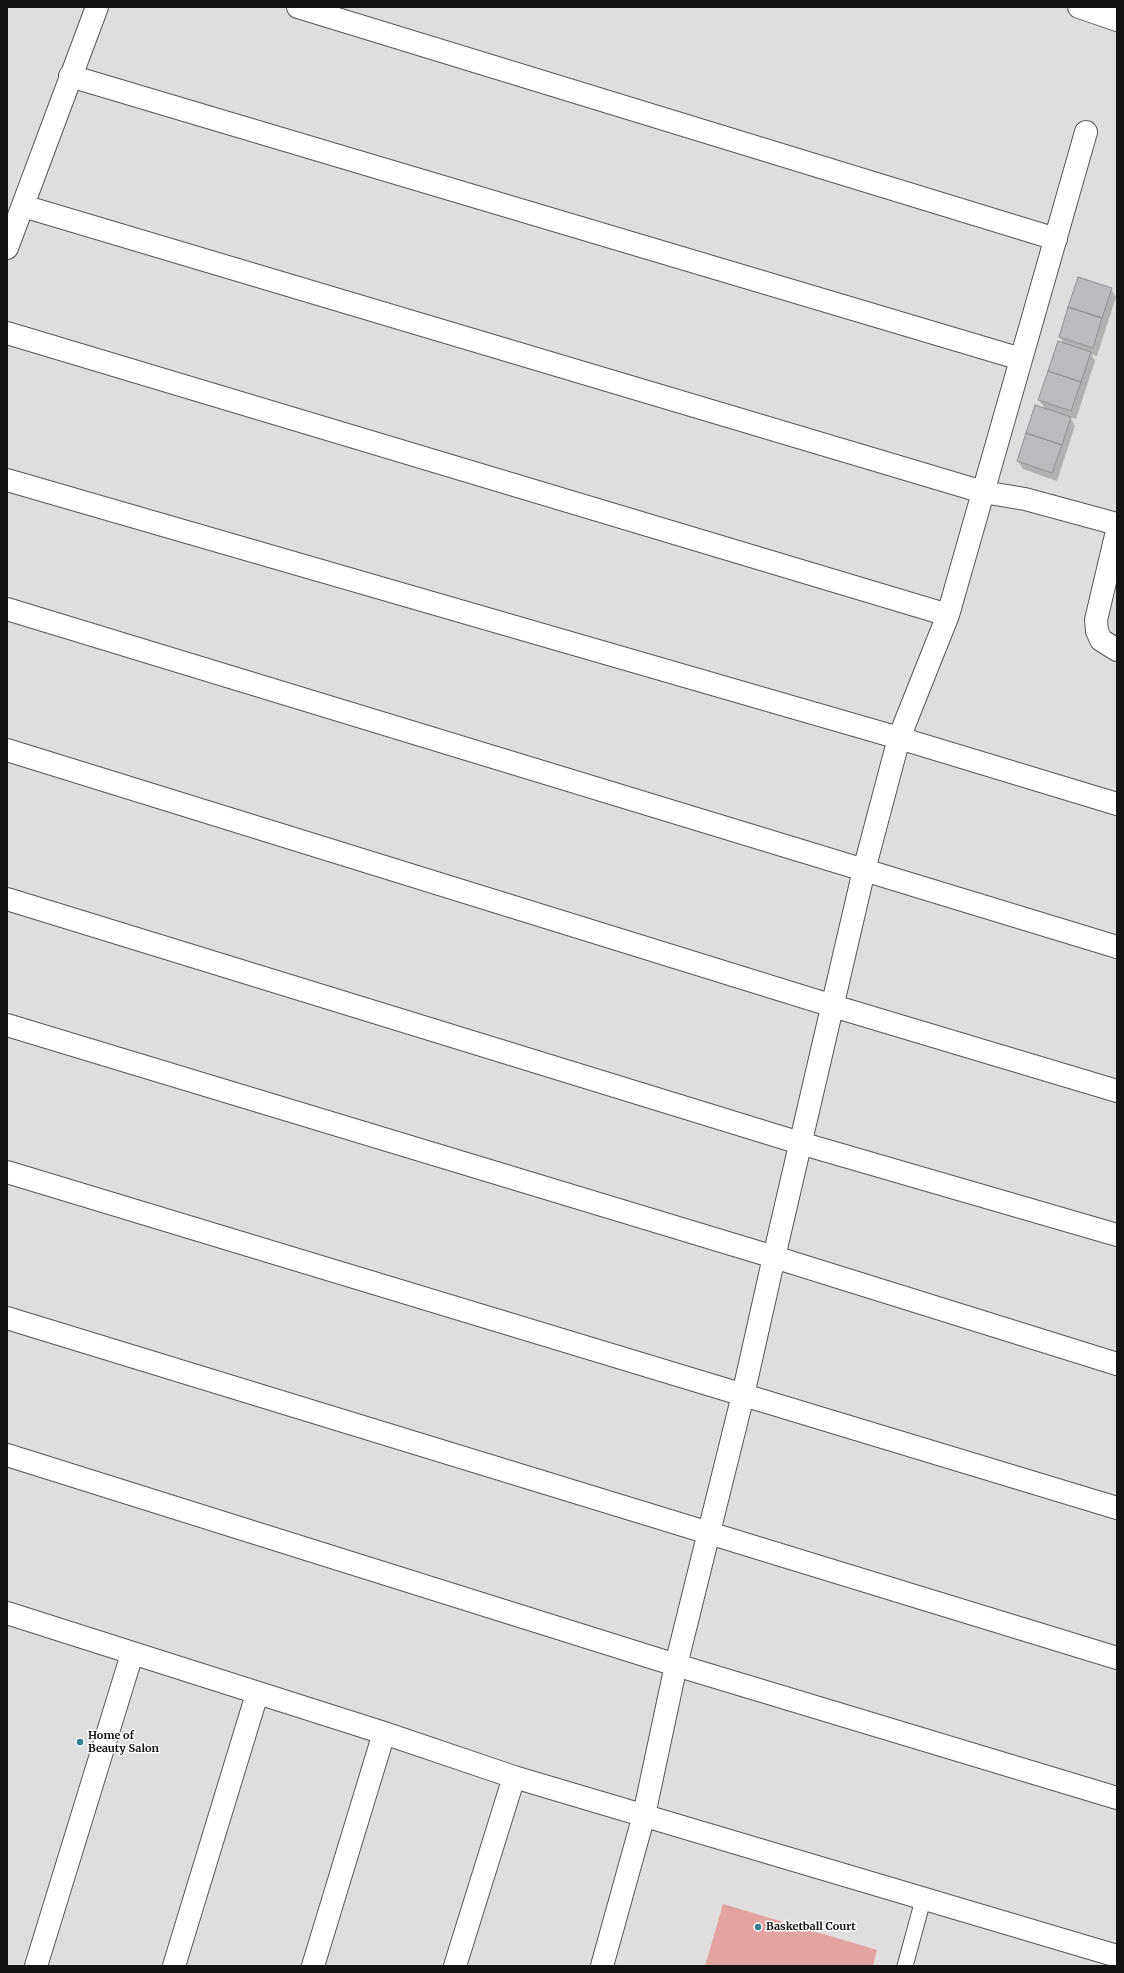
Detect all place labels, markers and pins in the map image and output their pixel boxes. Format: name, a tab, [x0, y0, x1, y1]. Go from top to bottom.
place label: Home of Beauty Salon	[88, 1729, 159, 1755]
marker: Home of Beauty Salon	[75, 1737, 85, 1747]
place label: Basketball Court	[766, 1920, 856, 1934]
marker: Basketball Court	[753, 1922, 763, 1932]

